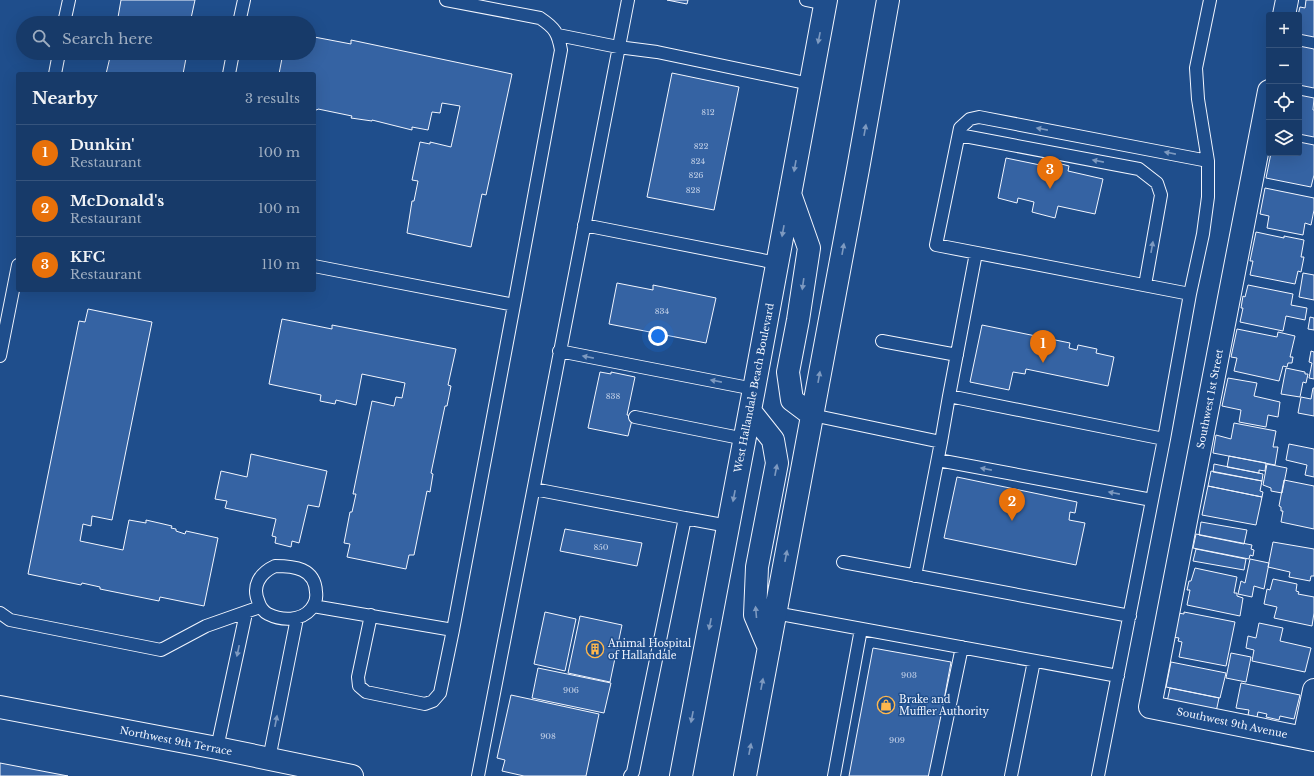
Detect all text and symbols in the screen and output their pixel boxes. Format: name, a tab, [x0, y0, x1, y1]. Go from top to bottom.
map controls	[1266, 12, 1302, 156]
button: +	[1266, 12, 1302, 48]
search box	[16, 16, 316, 60]
icon: search	[30, 27, 52, 49]
text: Search here	[62, 29, 153, 48]
one-way arrow	[815, 32, 821, 44]
button: −	[1266, 48, 1302, 84]
button: locate	[1266, 84, 1302, 120]
text: Nearby	[32, 88, 98, 109]
text: 3 results	[245, 90, 300, 107]
house number: 812	[701, 107, 715, 117]
button: layers	[1266, 120, 1302, 156]
one-way arrow	[862, 124, 868, 136]
one-way arrow	[1036, 126, 1048, 132]
text: Dunkin'	[70, 135, 134, 154]
house number: 822	[694, 141, 708, 151]
text: 1	[42, 144, 48, 161]
text: 100 m	[258, 144, 300, 161]
one-way arrow	[1164, 150, 1176, 156]
text: Restaurant	[70, 154, 142, 171]
house number: 824	[691, 156, 706, 166]
pin: 3	[1037, 156, 1063, 189]
one-way arrow	[1092, 158, 1104, 164]
one-way arrow	[791, 160, 797, 172]
house number: 826	[689, 170, 703, 180]
house number: 828	[686, 185, 700, 195]
text: McDonald's	[70, 191, 164, 210]
text: 2	[41, 200, 49, 217]
text: 100 m	[258, 200, 300, 217]
text: Restaurant	[70, 210, 142, 227]
one-way arrow	[780, 225, 786, 237]
one-way arrow	[1149, 241, 1155, 253]
one-way arrow	[840, 243, 846, 255]
text: KFC	[70, 247, 105, 266]
text: 3	[41, 256, 49, 273]
text: 110 m	[261, 256, 300, 273]
text: Restaurant	[70, 266, 142, 283]
one-way arrow	[800, 278, 807, 290]
street label: West Hallandale Beach Boulevard	[731, 302, 777, 475]
house number: 834	[655, 306, 670, 316]
your location	[648, 326, 668, 346]
pin: 1	[1030, 330, 1056, 363]
street label: Southwest 1st Street	[1194, 348, 1226, 450]
one-way arrow	[582, 354, 595, 360]
one-way arrow	[816, 371, 822, 383]
one-way arrow	[710, 378, 722, 384]
house number: 838	[606, 391, 620, 401]
one-way arrow	[773, 464, 779, 476]
one-way arrow	[980, 466, 992, 472]
pin: 2	[999, 488, 1025, 521]
one-way arrow	[730, 490, 736, 502]
one-way arrow	[1108, 490, 1120, 496]
house number: 850	[593, 542, 609, 552]
one-way arrow	[783, 550, 789, 562]
one-way arrow	[752, 606, 759, 618]
one-way arrow	[706, 618, 712, 630]
place label: Animal Hospital of Hallandale	[607, 637, 691, 662]
building icon: Animal Hospital of Hallandale	[585, 639, 605, 659]
one-way arrow	[234, 645, 240, 657]
house number: 903	[901, 670, 917, 680]
one-way arrow	[759, 678, 765, 690]
house number: 906	[563, 685, 579, 695]
place label: Brake and Muffler Authority	[899, 693, 990, 718]
shop icon: Brake and Muffler Authority	[876, 695, 896, 715]
street label: Southwest 9th Avenue	[1175, 705, 1289, 741]
one-way arrow	[689, 711, 695, 723]
one-way arrow	[274, 715, 280, 727]
street label: Northwest 9th Terrace	[119, 724, 234, 758]
house number: 908	[540, 731, 556, 741]
house number: 909	[889, 735, 905, 745]
one-way arrow	[747, 743, 753, 755]

